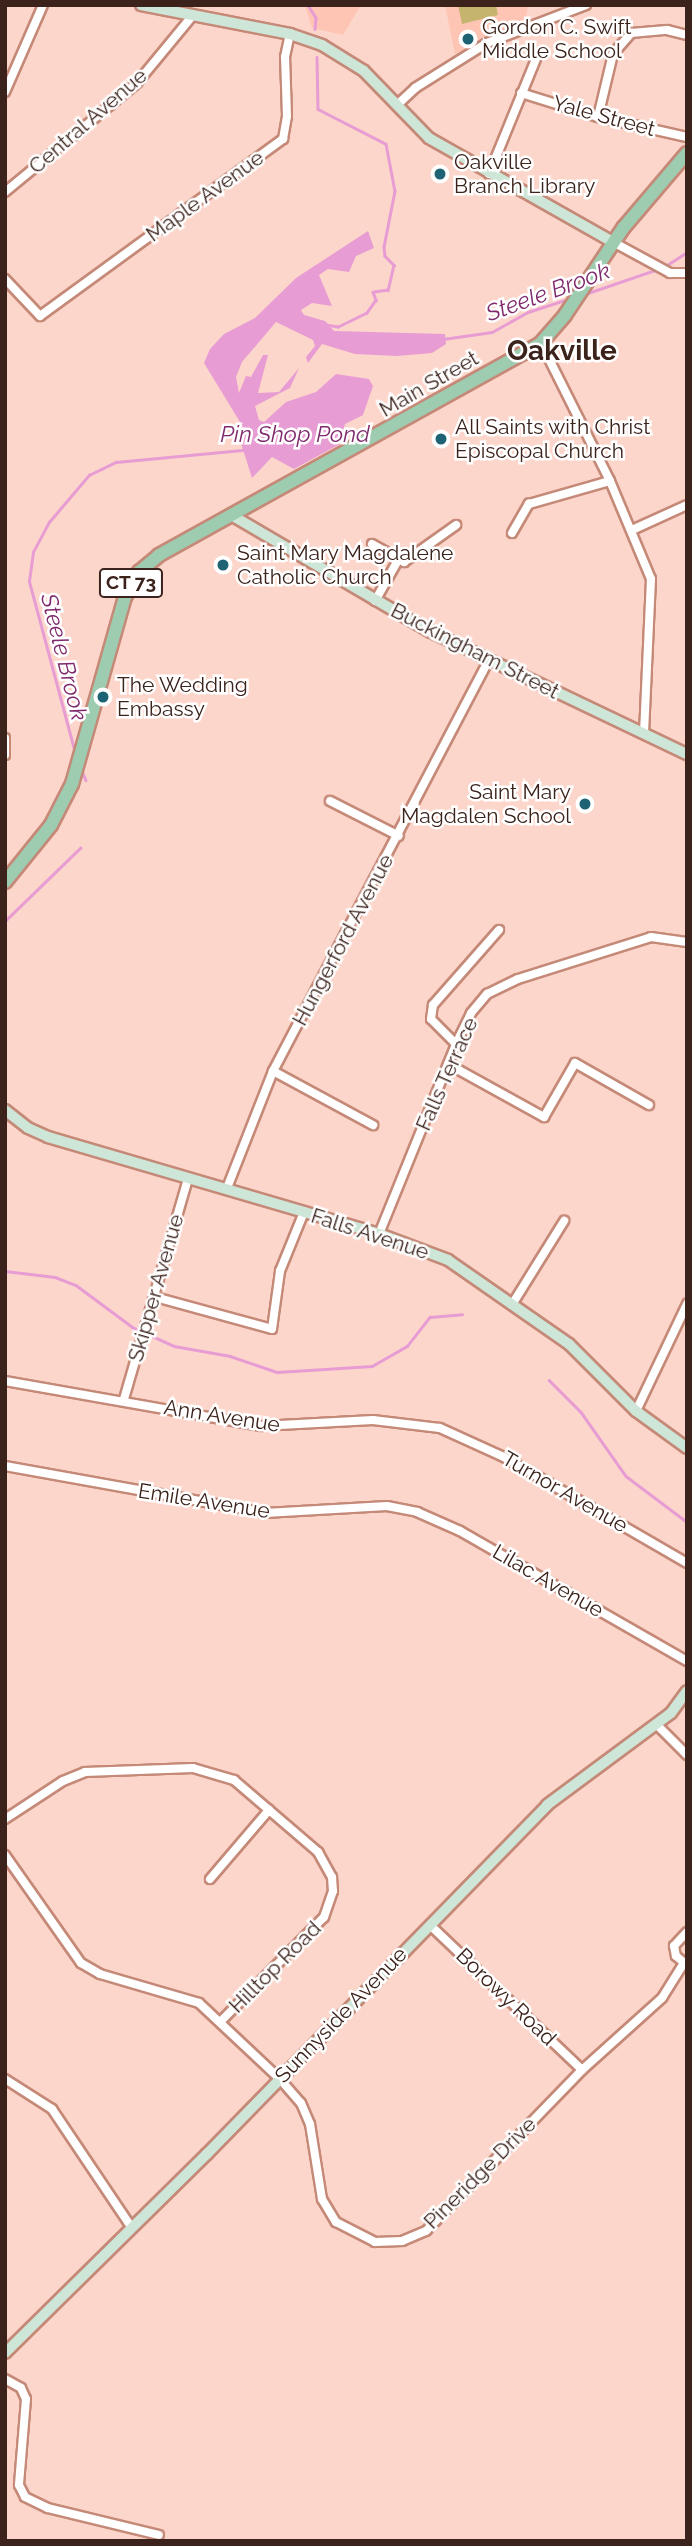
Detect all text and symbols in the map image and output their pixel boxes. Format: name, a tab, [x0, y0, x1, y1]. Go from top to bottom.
place label: Gordon C. Swift Middle School	[482, 14, 632, 64]
marker: Gordon C. Swift Middle School	[460, 31, 476, 47]
street label: Central Avenue	[23, 62, 153, 180]
street label: Yale Street	[550, 90, 658, 142]
street label: Maple Avenue	[141, 145, 269, 247]
place label: Oakville Branch Library	[454, 149, 595, 199]
marker: Oakville Branch Library	[432, 166, 448, 182]
water label: Steele Brook	[482, 257, 614, 327]
district label: Oakville	[507, 334, 617, 368]
street label: Main Street	[375, 346, 483, 422]
place label: All Saints with Christ Episcopal Church	[455, 414, 651, 464]
water label: Pin Shop Pond	[220, 420, 370, 448]
marker: All Saints with Christ Episcopal Church	[433, 431, 449, 447]
place label: Saint Mary Magdalene Catholic Church	[237, 540, 454, 590]
marker: Saint Mary Magdalene Catholic Church	[215, 557, 231, 573]
road number: CT 73	[98, 568, 164, 598]
water label: Steele Brook	[35, 591, 93, 723]
street label: Buckingham Street	[387, 598, 563, 704]
place label: The Wedding Embassy	[117, 672, 249, 722]
marker: The Wedding Embassy	[95, 689, 111, 705]
place label: Saint Mary Magdalen School	[401, 779, 571, 829]
marker: Saint Mary Magdalen School	[577, 796, 593, 812]
street label: Hungerford Avenue	[287, 850, 399, 1030]
street label: Falls Terrace	[411, 1013, 483, 1135]
street label: Falls Avenue	[308, 1203, 432, 1265]
street label: Skipper Avenue	[123, 1211, 189, 1365]
street label: Ann Avenue	[162, 1394, 282, 1438]
street label: Turnor Avenue	[497, 1446, 633, 1538]
street label: Emile Avenue	[136, 1478, 272, 1524]
street label: Lilac Avenue	[488, 1539, 608, 1623]
street label: Hilltop Road	[224, 1916, 326, 2018]
street label: Sunnyside Avenue	[270, 1942, 412, 2088]
street label: Borowy Road	[451, 1943, 561, 2051]
street label: Pineridge Drive	[419, 2112, 541, 2234]

